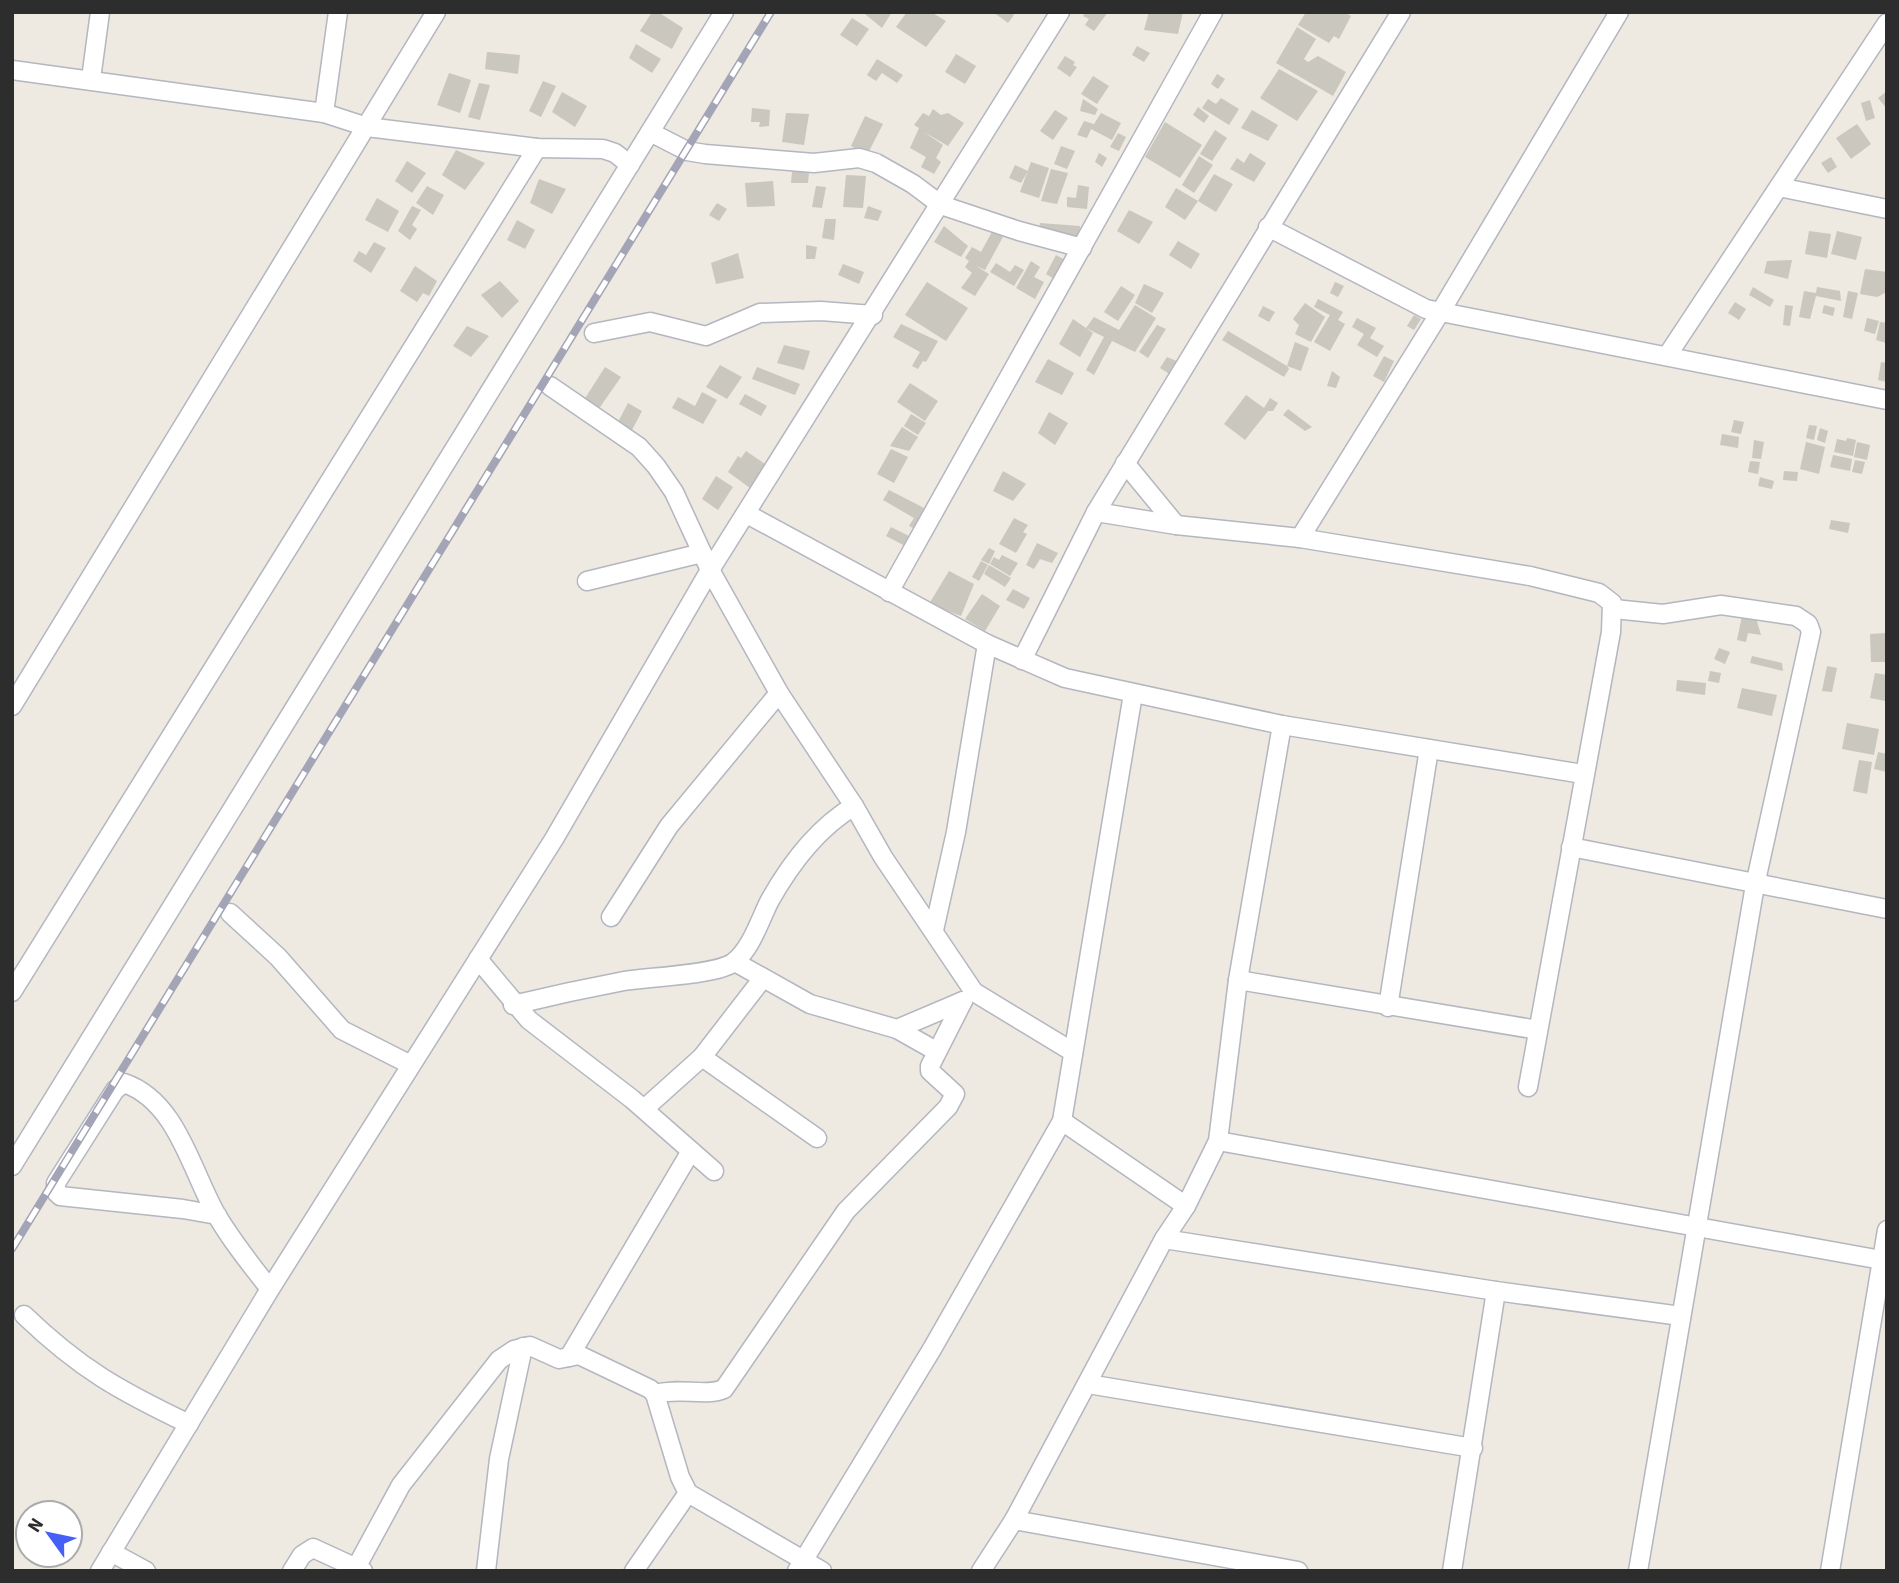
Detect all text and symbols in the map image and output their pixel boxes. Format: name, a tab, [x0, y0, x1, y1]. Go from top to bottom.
north arrow	[14, 1499, 84, 1569]
text: N	[21, 1513, 51, 1538]

